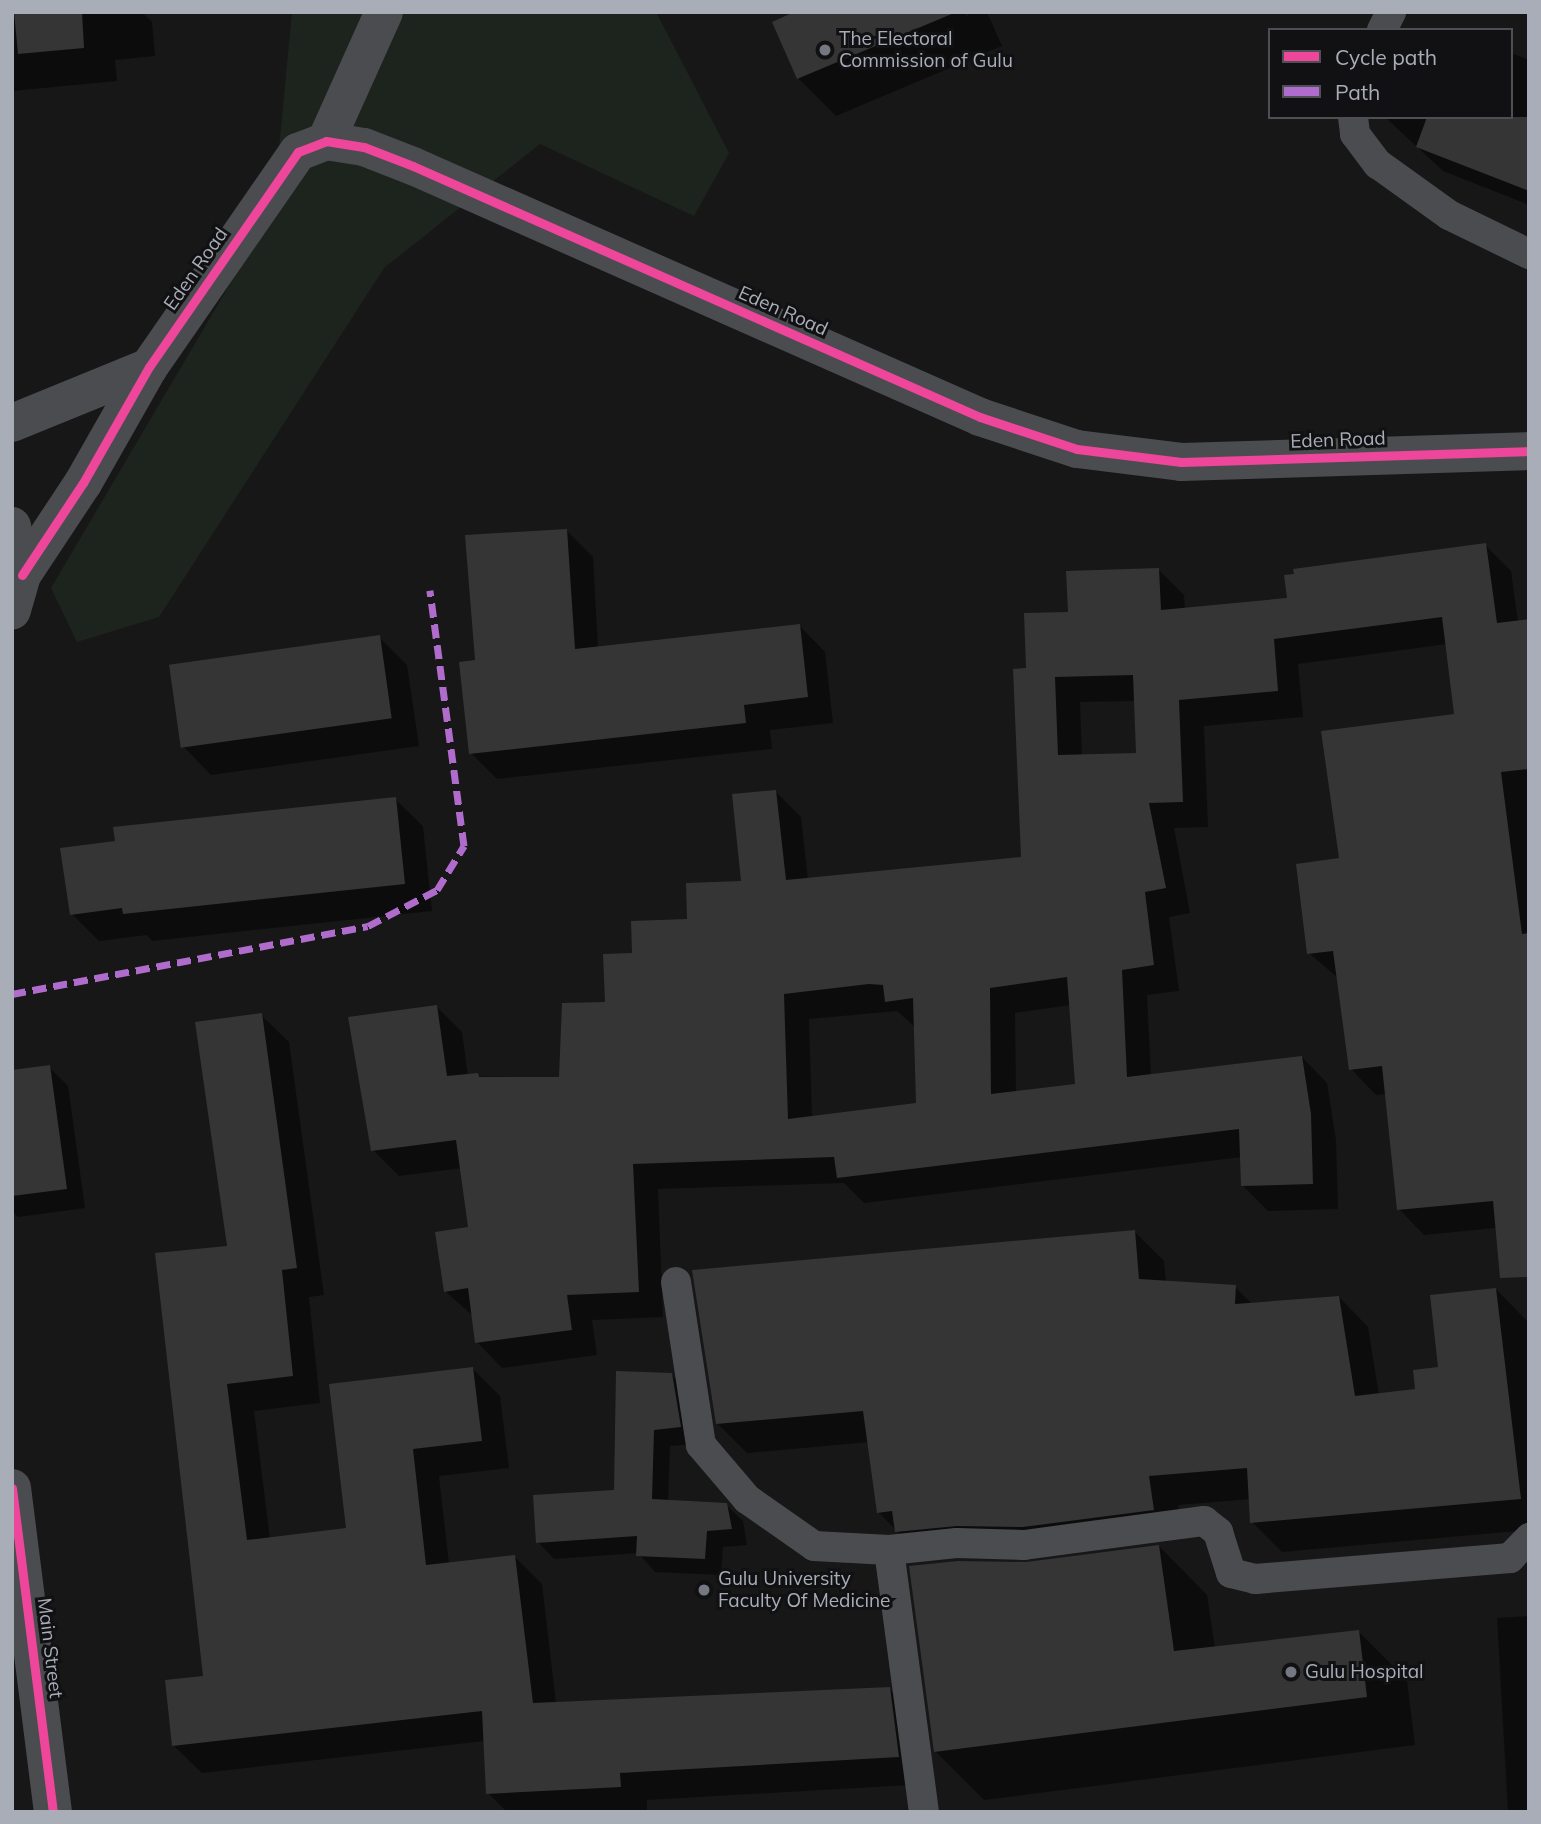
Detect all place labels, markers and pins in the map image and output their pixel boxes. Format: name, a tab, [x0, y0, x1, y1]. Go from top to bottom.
place label: The Electoral Commission of Gulu	[839, 28, 1013, 72]
marker: The Electoral Commission of Gulu	[817, 42, 833, 58]
place label: Gulu University Faculty Of Medicine	[718, 1568, 890, 1612]
marker: Gulu University Faculty Of Medicine	[696, 1582, 712, 1598]
place label: Gulu Hospital	[1305, 1661, 1424, 1683]
marker: Gulu Hospital	[1283, 1664, 1299, 1680]

